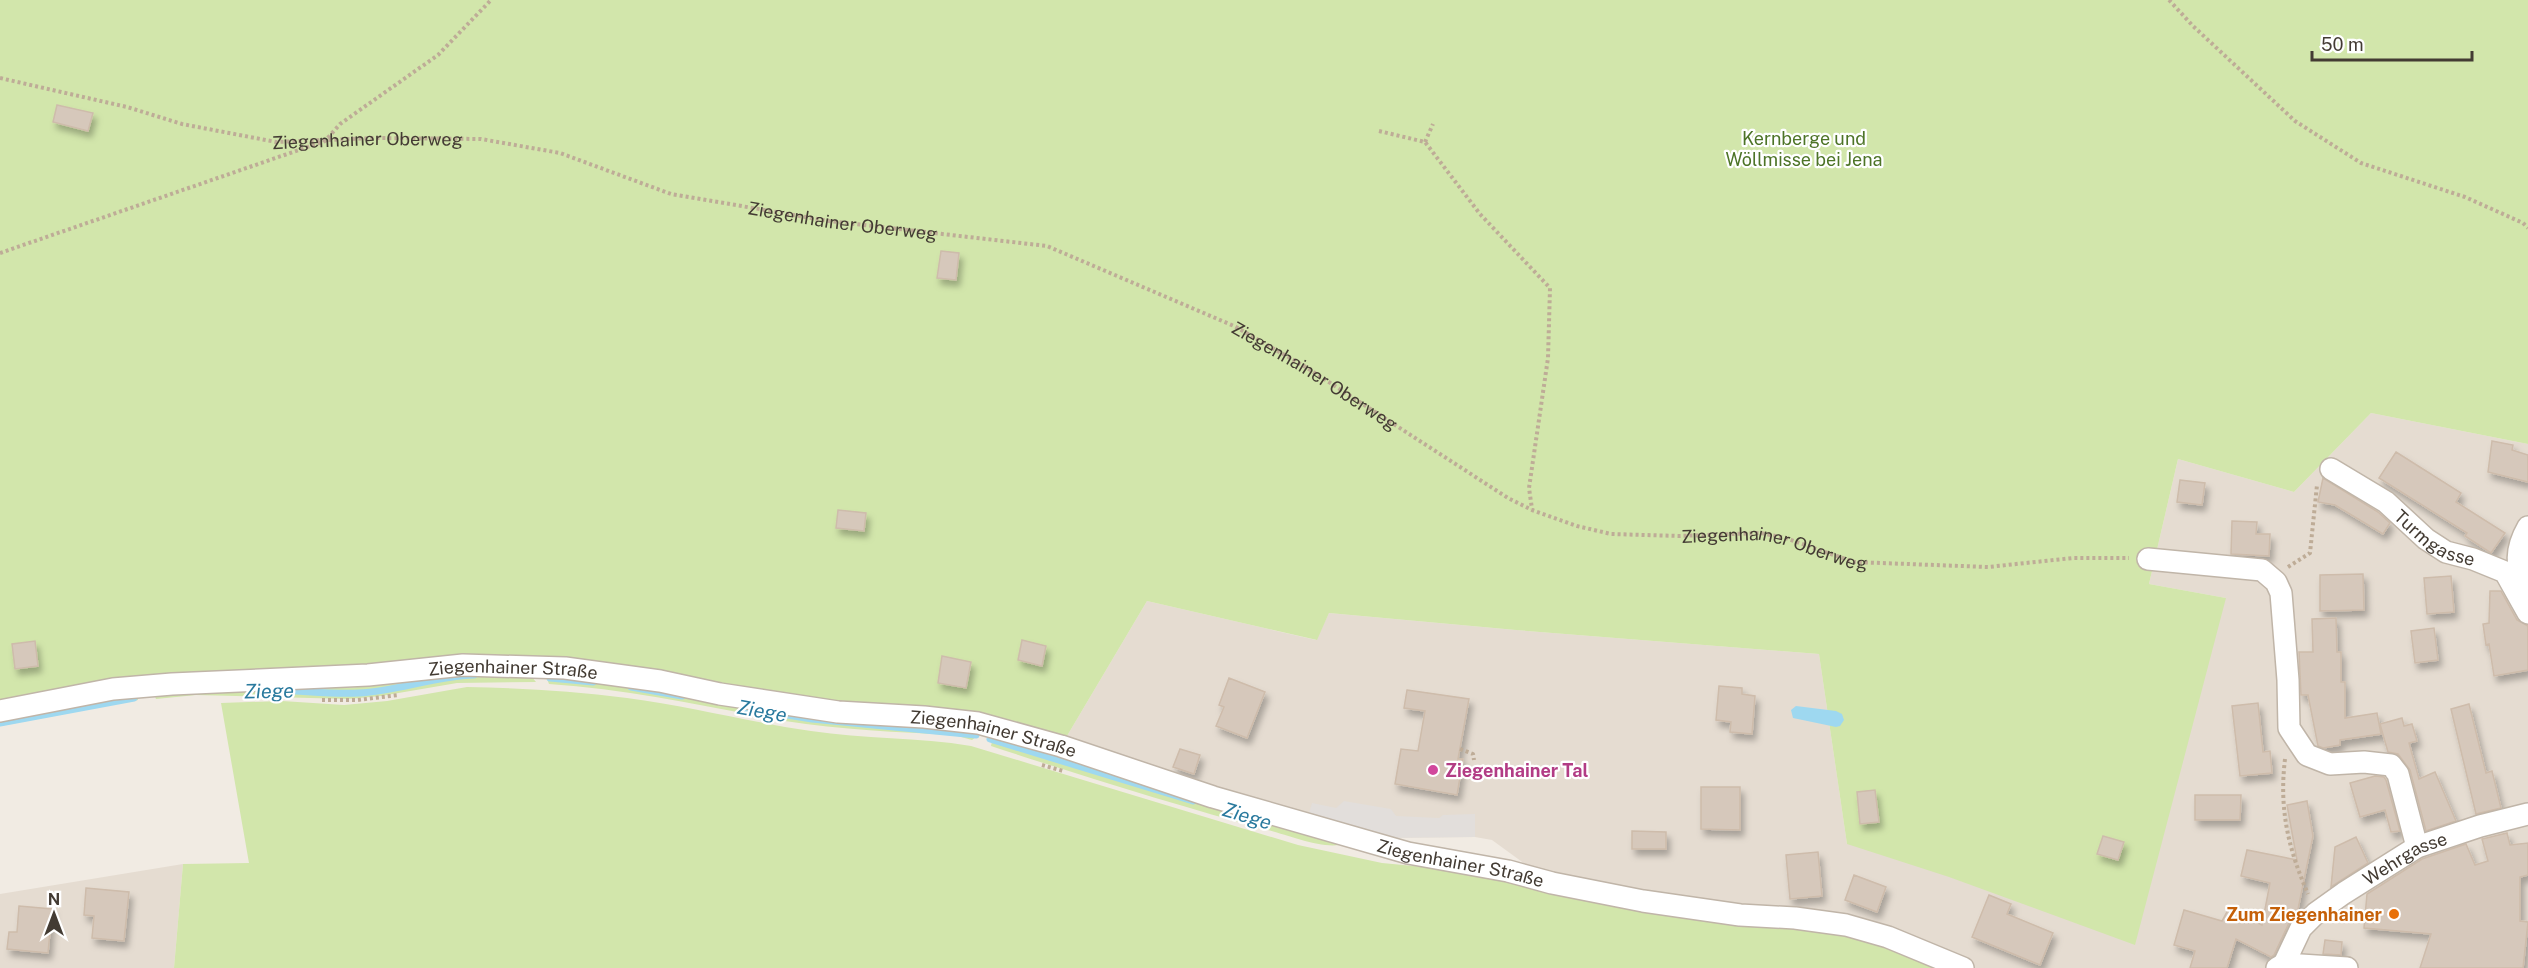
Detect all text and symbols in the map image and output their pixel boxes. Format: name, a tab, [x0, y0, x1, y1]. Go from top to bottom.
scale bar	[2312, 24, 2472, 62]
text: 50 m	[2321, 34, 2364, 55]
street label: Ziegenhainer Oberweg	[272, 127, 463, 153]
park label: Kernberge und Wöllmisse bei Jena	[1725, 128, 1883, 170]
street label: Ziegenhainer Oberweg	[747, 197, 938, 244]
street label: Ziegenhainer Oberweg	[1228, 317, 1402, 434]
street label: Turmgasse	[2390, 505, 2477, 570]
street label: Ziegenhainer Oberweg	[1681, 522, 1868, 573]
street label: Ziegenhainer Straße	[427, 654, 599, 683]
water label: Ziege	[244, 679, 294, 703]
water label: Ziege	[735, 695, 789, 727]
street label: Ziegenhainer Straße	[909, 706, 1079, 761]
place label: Ziegenhainer Tal	[1445, 760, 1588, 781]
marker: Ziegenhainer Tal	[1426, 763, 1440, 777]
water label: Ziege	[1220, 797, 1275, 835]
street label: Wehrgasse	[2359, 827, 2449, 889]
street label: Ziegenhainer Straße	[1375, 834, 1547, 891]
north arrow	[24, 884, 84, 944]
text: N	[48, 890, 60, 909]
place label: Zum Ziegenhainer	[2226, 904, 2383, 925]
marker: Zum Ziegenhainer	[2387, 907, 2401, 921]

